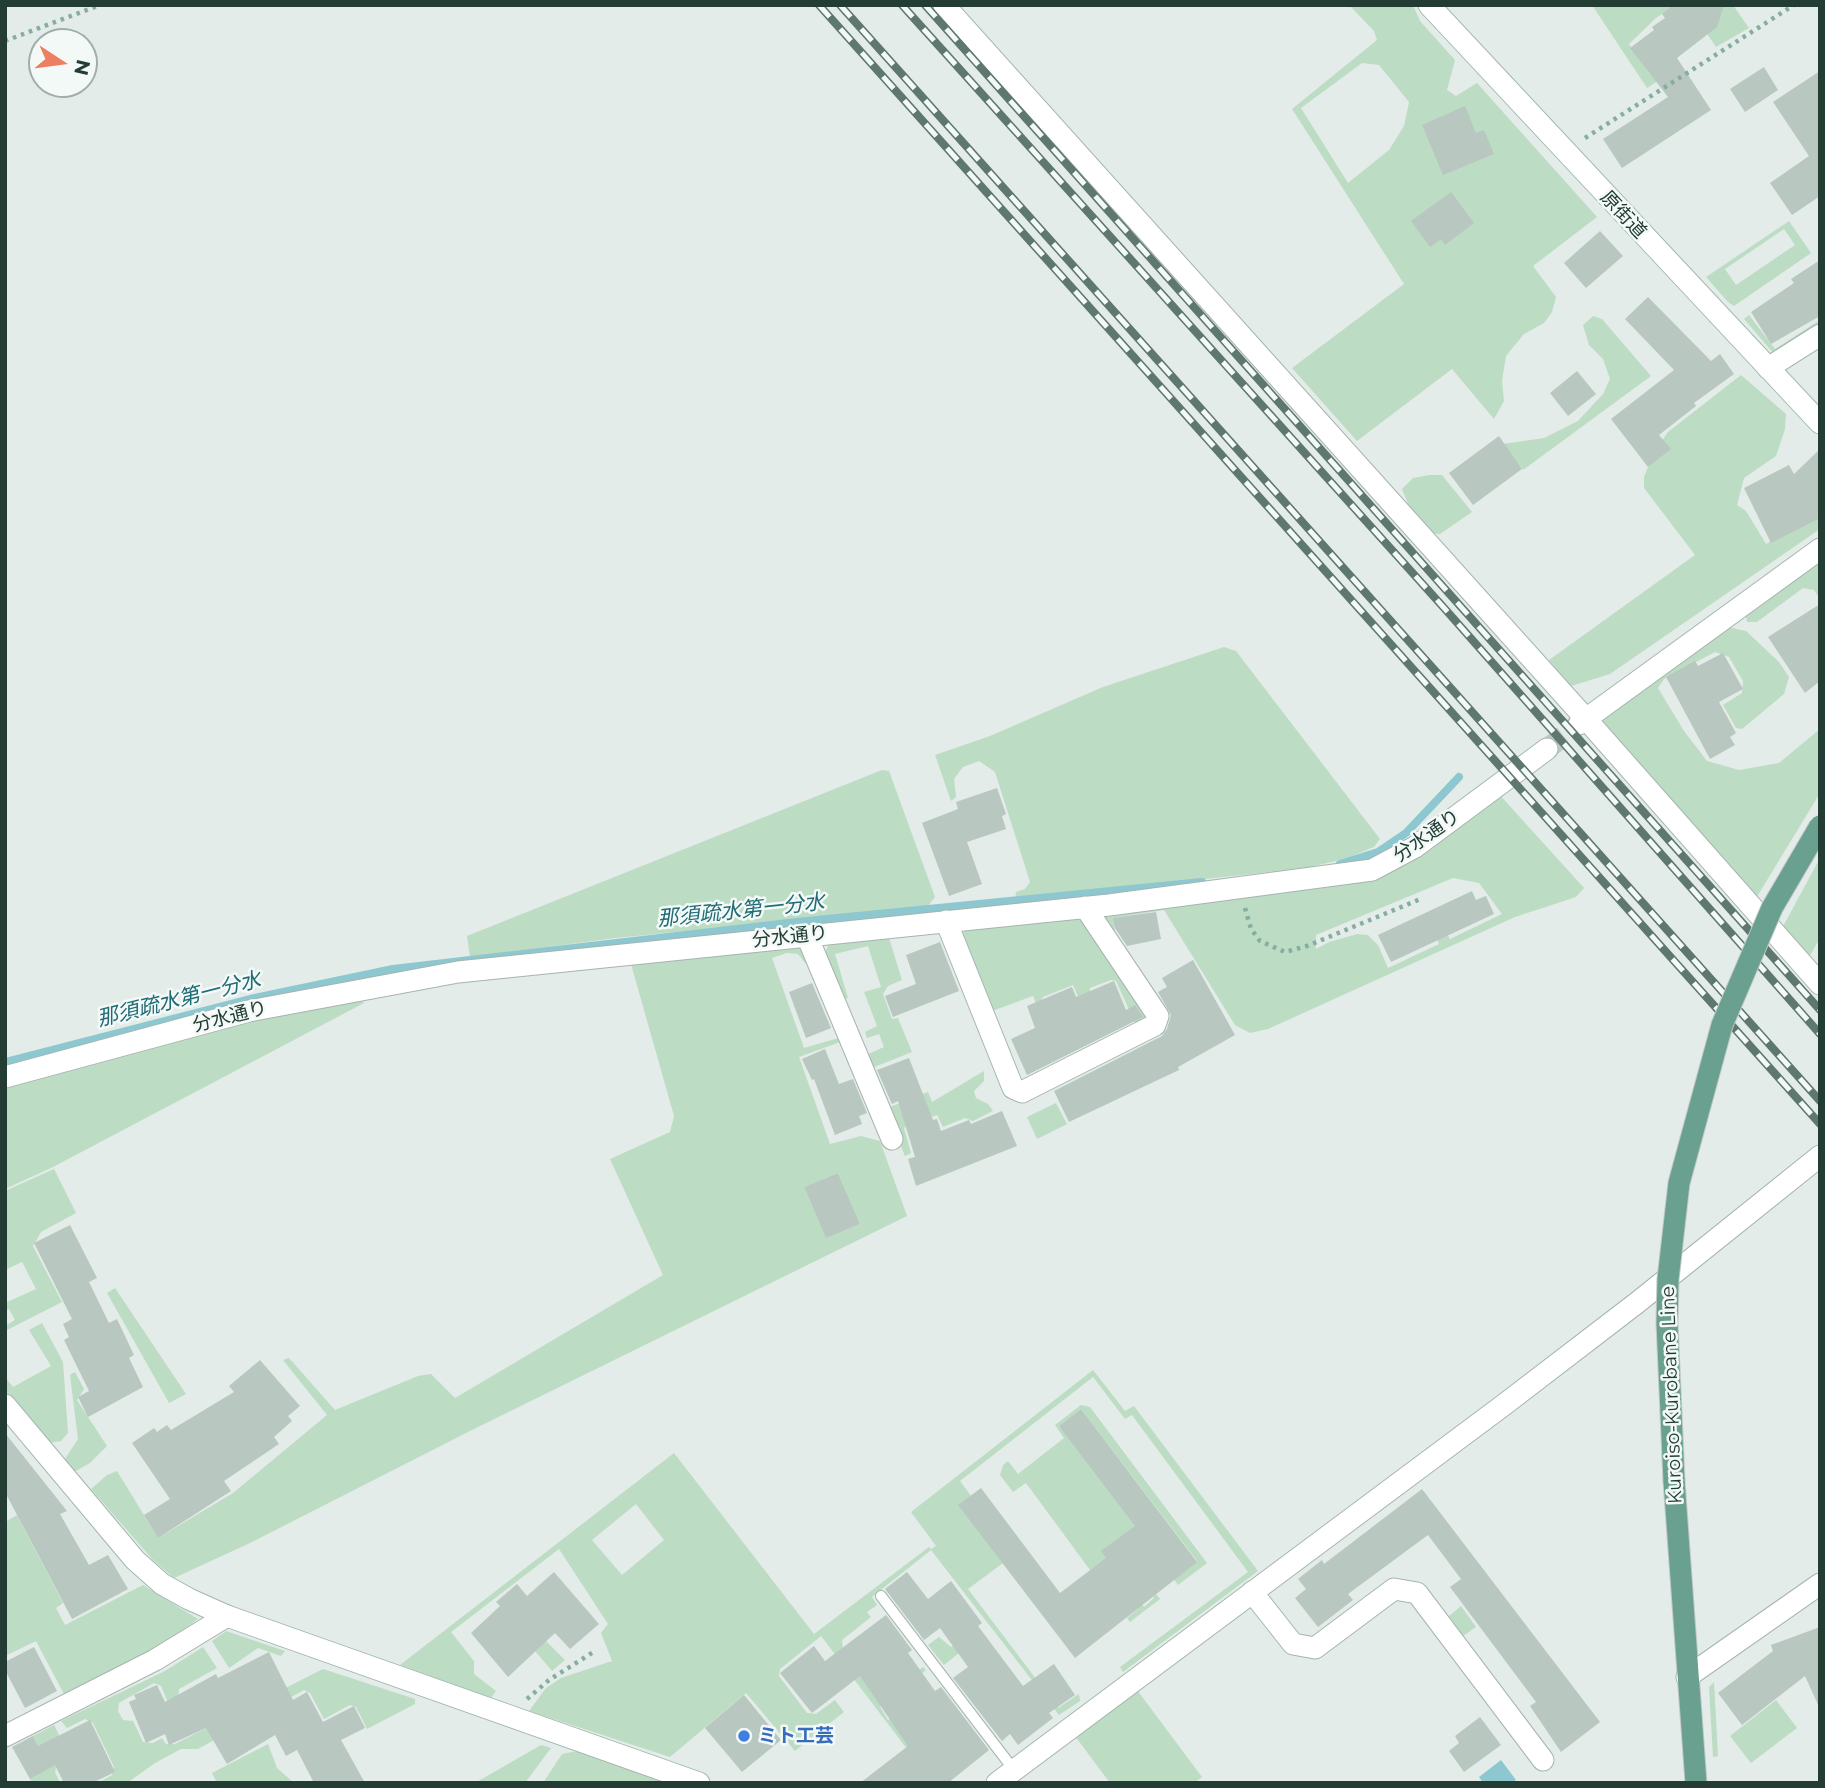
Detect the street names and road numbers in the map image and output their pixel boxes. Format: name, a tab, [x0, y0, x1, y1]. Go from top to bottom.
street label: 原街道	[1595, 186, 1651, 244]
street label: 分水通り	[1389, 805, 1465, 867]
street label: 分水通り	[751, 922, 829, 952]
street label: 分水通り	[190, 997, 270, 1037]
street label: Kuroiso-Kurobane Line	[1657, 1286, 1687, 1504]

